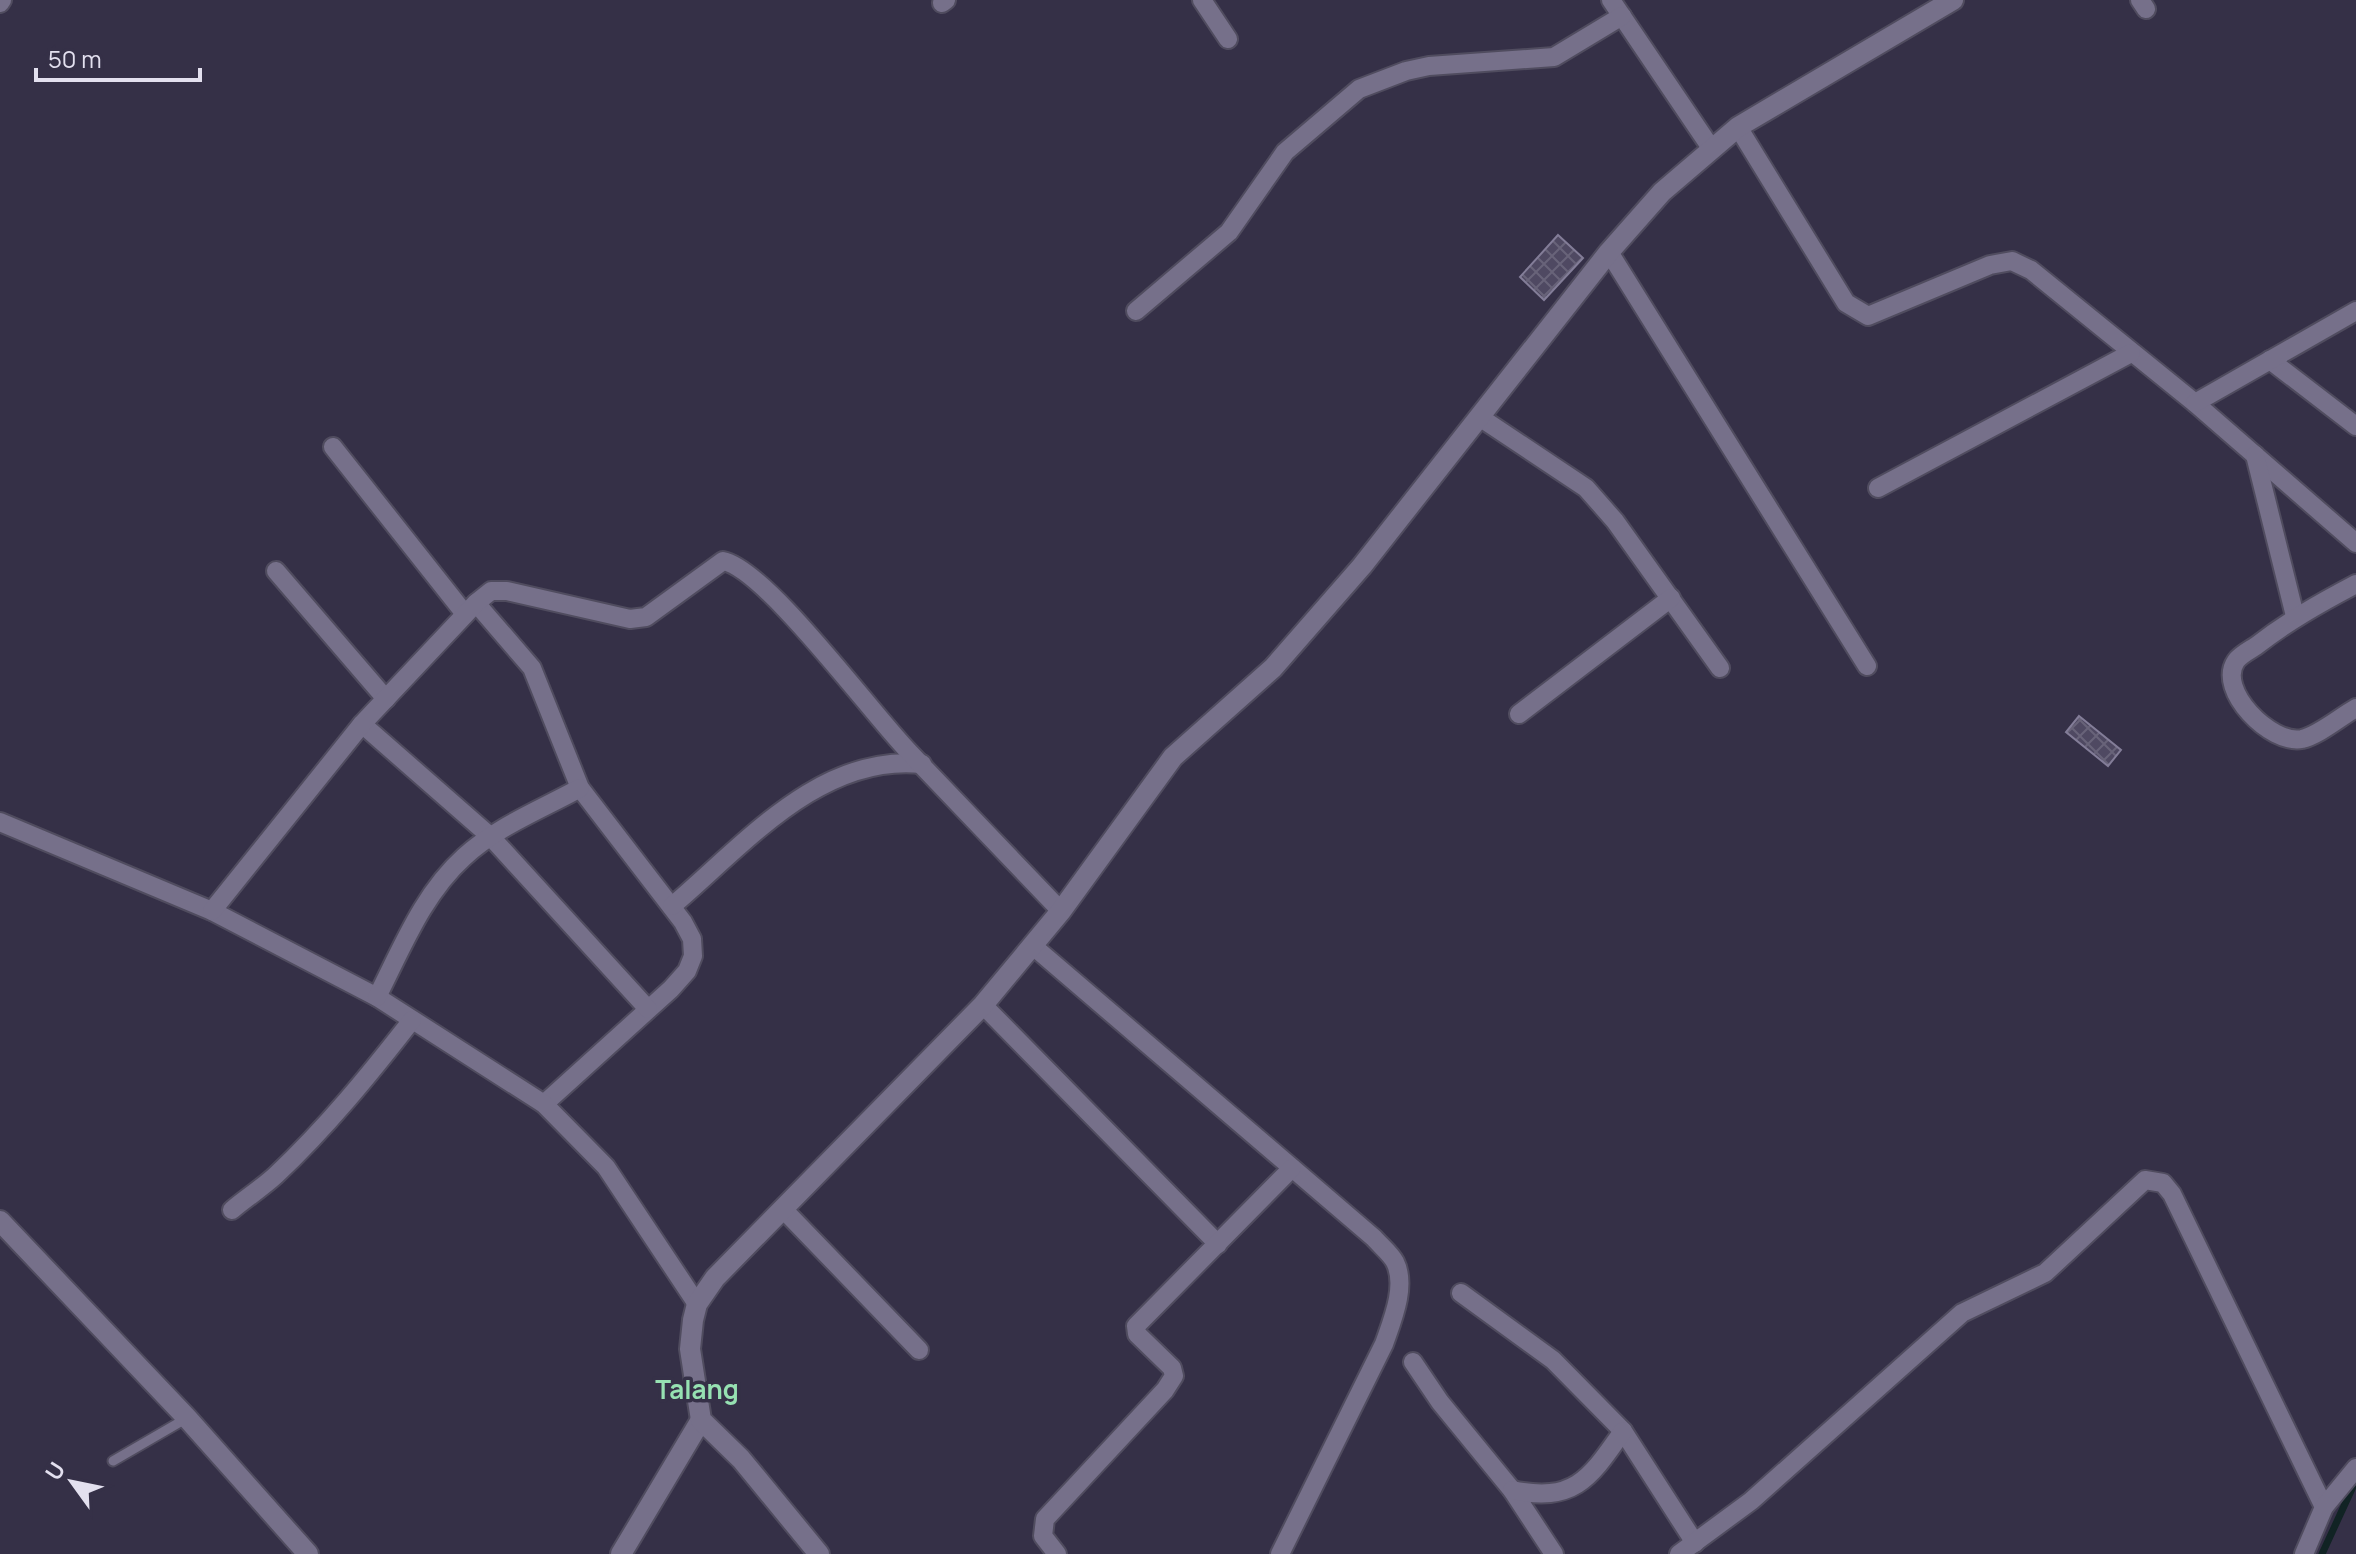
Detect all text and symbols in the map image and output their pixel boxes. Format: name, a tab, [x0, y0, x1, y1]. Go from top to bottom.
scale bar	[36, 32, 200, 82]
text: 50 m	[48, 42, 102, 75]
district label: Talang	[655, 1371, 739, 1407]
north arrow	[32, 1442, 112, 1522]
text: U	[38, 1456, 72, 1486]

